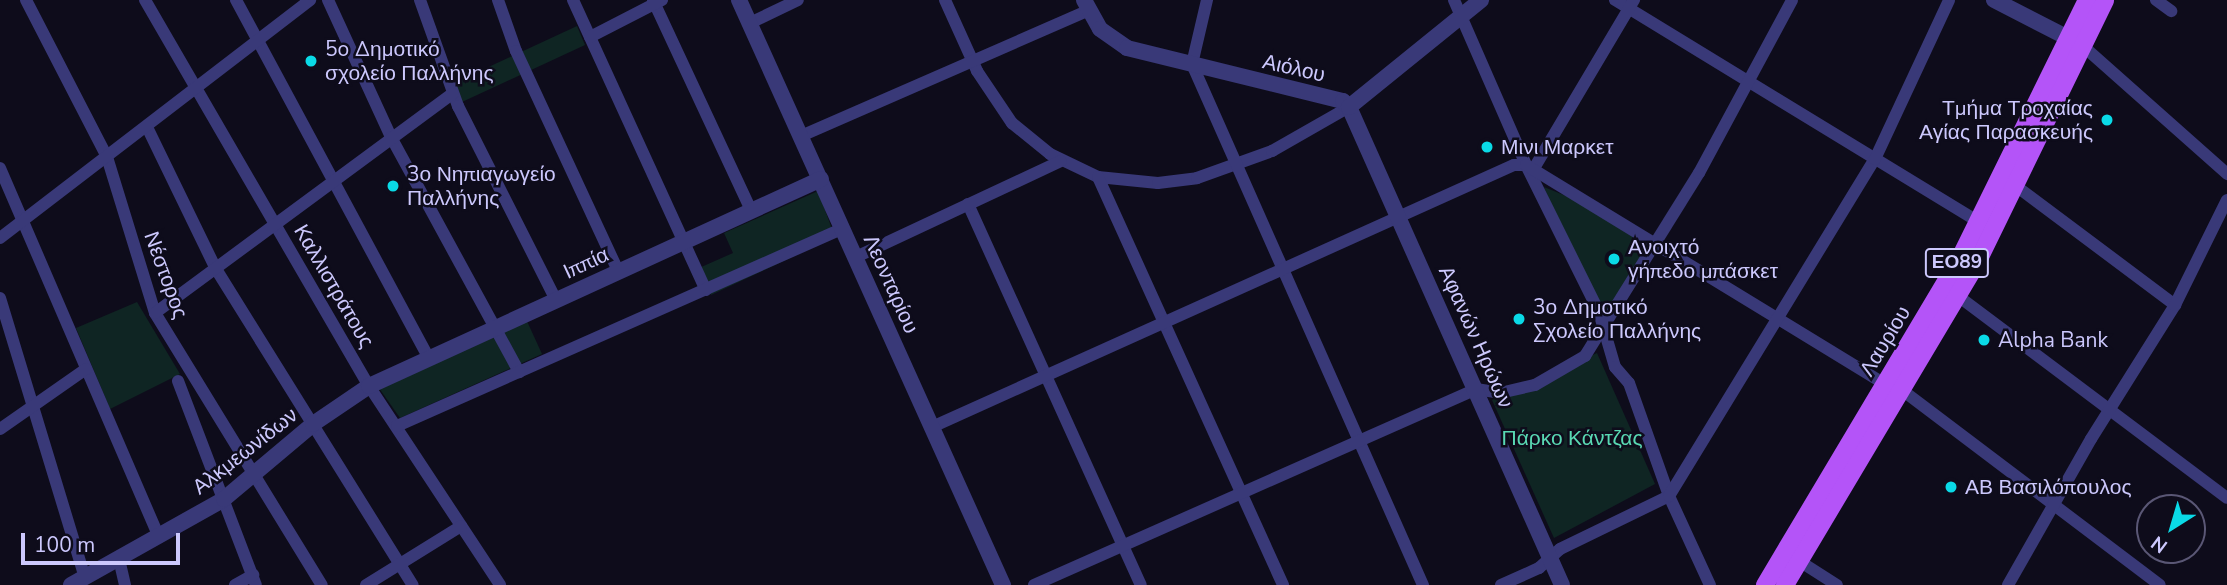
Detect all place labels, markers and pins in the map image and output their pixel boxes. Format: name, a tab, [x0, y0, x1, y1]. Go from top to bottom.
place label: 5o Δημοτικό σχολείο Παλλήνης	[325, 36, 494, 86]
marker: 5o Δημοτικό σχολείο Παλλήνης	[303, 53, 319, 69]
place label: Τμήμα Τροχαίας Αγίας Παρασκευής	[1919, 95, 2093, 145]
marker: Τμήμα Τροχαίας Αγίας Παρασκευής	[2099, 112, 2115, 128]
place label: Μινι Μαρκετ	[1501, 134, 1613, 160]
marker: Μινι Μαρκετ	[1479, 139, 1495, 155]
place label: 3ο Νηπιαγωγείο Παλλήνης	[407, 161, 556, 211]
marker: 3ο Νηπιαγωγείο Παλλήνης	[385, 178, 401, 194]
place label: Ανοιχτό γήπεδο μπάσκετ	[1628, 234, 1778, 284]
marker: Ανοιχτό γήπεδο μπάσκετ	[1606, 251, 1622, 267]
place label: 3ο Δημοτικό Σχολείο Παλλήνης	[1533, 294, 1701, 344]
marker: 3ο Δημοτικό Σχολείο Παλλήνης	[1511, 311, 1527, 327]
place label: Alpha Bank	[1998, 327, 2108, 353]
marker: Alpha Bank	[1976, 332, 1992, 348]
place label: ΑΒ Βασιλόπουλος	[1965, 474, 2132, 500]
marker: ΑΒ Βασιλόπουλος	[1943, 479, 1959, 495]

